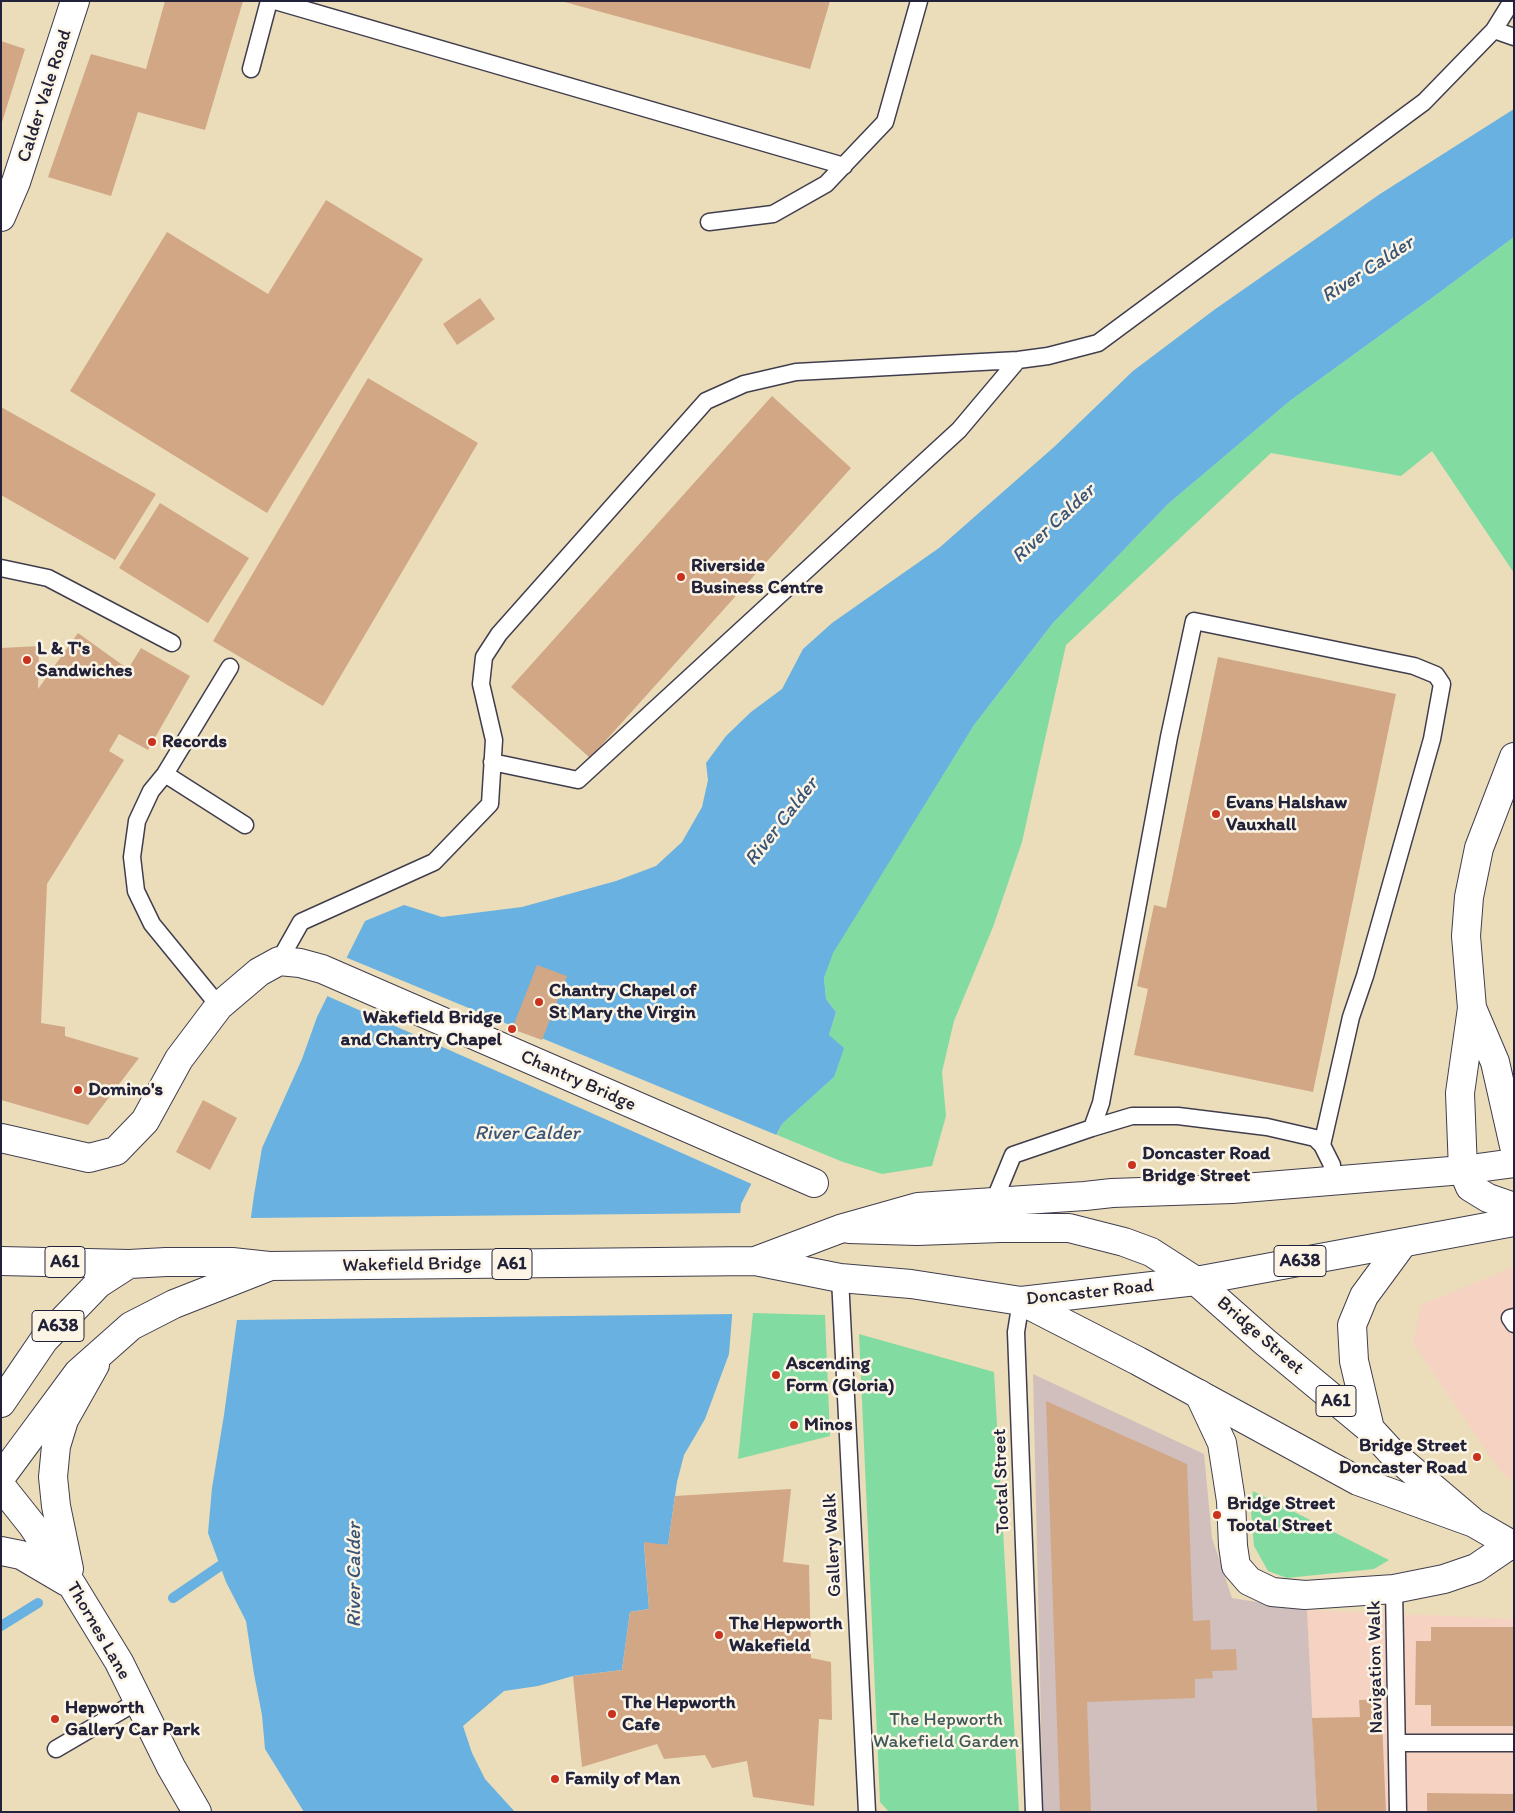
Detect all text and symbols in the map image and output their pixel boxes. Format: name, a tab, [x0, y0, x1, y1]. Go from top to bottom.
street label: Calder Vale Road	[13, 27, 77, 165]
water label: River Calder	[1317, 231, 1419, 309]
water label: River Calder	[1007, 479, 1101, 569]
place label: Riverside Business Centre	[691, 555, 823, 599]
marker: Riverside Business Centre	[675, 571, 687, 583]
place label: L & T's Sandwiches	[37, 638, 133, 682]
marker: L & T's Sandwiches	[21, 654, 33, 666]
place label: Records	[162, 731, 227, 753]
marker: Records	[146, 736, 158, 748]
water label: River Calder	[740, 773, 824, 871]
place label: Evans Halshaw Vauxhall	[1226, 792, 1347, 836]
marker: Evans Halshaw Vauxhall	[1210, 808, 1222, 820]
place label: Chantry Chapel of St Mary the Virgin	[549, 980, 697, 1024]
marker: Chantry Chapel of St Mary the Virgin	[533, 996, 545, 1008]
place label: Wakefield Bridge and Chantry Chapel	[340, 1007, 502, 1051]
marker: Wakefield Bridge and Chantry Chapel	[506, 1023, 518, 1035]
street label: Chantry Bridge	[517, 1045, 639, 1117]
place label: Domino's	[88, 1079, 163, 1101]
marker: Domino's	[72, 1084, 84, 1096]
water label: River Calder	[474, 1122, 580, 1146]
place label: Doncaster Road Bridge Street	[1142, 1143, 1270, 1187]
marker: Doncaster Road Bridge Street	[1126, 1159, 1138, 1171]
road number: A61	[45, 1246, 85, 1278]
road number: A638	[1274, 1246, 1326, 1276]
road number: A61	[492, 1248, 532, 1280]
street label: Wakefield Bridge	[342, 1252, 482, 1278]
street label: Doncaster Road	[1025, 1275, 1155, 1311]
street label: Bridge Street	[1212, 1292, 1308, 1380]
road number: A638	[32, 1310, 84, 1342]
place label: Ascending Form (Gloria)	[786, 1353, 894, 1397]
marker: Ascending Form (Gloria)	[770, 1369, 782, 1381]
road number: A61	[1316, 1385, 1356, 1416]
place label: Minos	[804, 1414, 853, 1436]
marker: Minos	[788, 1419, 800, 1431]
street label: Tootal Street	[989, 1428, 1015, 1534]
place label: Bridge Street Doncaster Road	[1339, 1435, 1467, 1479]
marker: Bridge Street Doncaster Road	[1471, 1451, 1483, 1463]
street label: Gallery Walk	[819, 1492, 847, 1598]
place label: Bridge Street Tootal Street	[1227, 1493, 1335, 1537]
marker: Bridge Street Tootal Street	[1211, 1509, 1223, 1521]
water label: River Calder	[343, 1522, 367, 1628]
street label: Thornes Lane	[61, 1578, 135, 1684]
street label: Navigation Walk	[1363, 1600, 1389, 1734]
place label: The Hepworth Wakefield	[729, 1613, 842, 1657]
marker: The Hepworth Wakefield	[713, 1629, 725, 1641]
place label: The Hepworth Cafe	[622, 1692, 735, 1736]
place label: Hepworth Gallery Car Park	[65, 1697, 200, 1741]
marker: The Hepworth Cafe	[606, 1708, 618, 1720]
park label: The Hepworth Wakefield Garden	[873, 1709, 1019, 1753]
marker: Hepworth Gallery Car Park	[49, 1713, 61, 1725]
place label: Family of Man	[565, 1768, 680, 1790]
marker: Family of Man	[549, 1773, 561, 1785]

